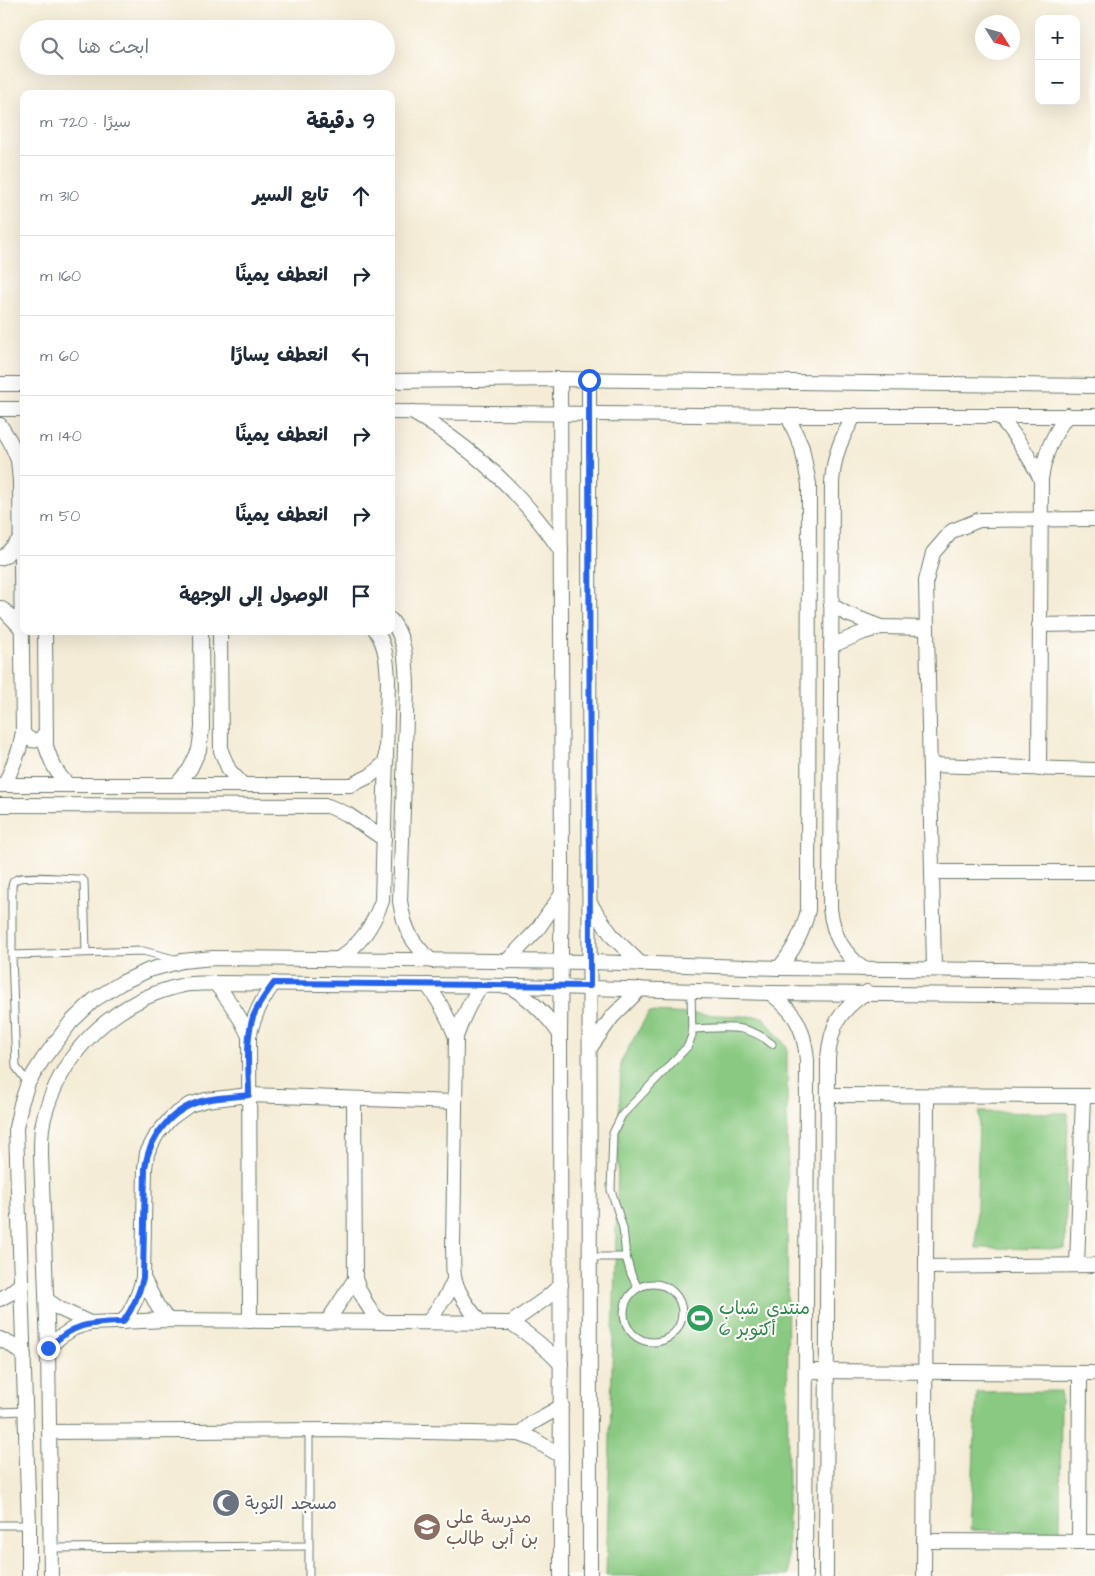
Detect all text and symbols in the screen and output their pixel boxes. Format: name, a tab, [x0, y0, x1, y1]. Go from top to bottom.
north arrow	[975, 15, 1020, 60]
map controls	[1035, 15, 1080, 105]
button: +	[1035, 15, 1080, 60]
search box	[20, 20, 395, 75]
icon: search	[38, 34, 66, 62]
text: ابحث هنا	[78, 34, 149, 61]
button: −	[1035, 60, 1080, 105]
text: 9 دقيقة	[306, 107, 375, 136]
text: سيرًا · 720 m	[40, 111, 131, 133]
text: تابع السير	[253, 182, 328, 209]
icon: ahead	[347, 182, 375, 210]
text: 310 m	[40, 185, 79, 207]
text: انعطف يمينًا	[236, 262, 328, 289]
icon: right	[347, 262, 375, 290]
text: 160 m	[40, 265, 81, 287]
text: انعطف يسارًا	[231, 342, 328, 369]
icon: left	[347, 342, 375, 370]
text: 60 m	[40, 345, 79, 367]
route start	[578, 369, 601, 392]
text: انعطف يمينًا	[236, 422, 328, 449]
icon: right	[347, 422, 375, 450]
text: 140 m	[40, 425, 82, 447]
text: انعطف يمينًا	[236, 502, 328, 529]
icon: right	[347, 502, 375, 530]
text: 50 m	[40, 505, 80, 527]
text: الوصول إلى الوجهة	[179, 582, 328, 609]
icon: arrive	[347, 582, 375, 610]
place label: منتدى شباب 6 أكتوبر	[719, 1296, 810, 1342]
sports icon: منتدى شباب 6 أكتوبر	[685, 1303, 715, 1333]
route end	[37, 1337, 60, 1360]
mosque icon: مسجد التوبة	[211, 1488, 241, 1518]
place label: مسجد التوبة	[245, 1491, 337, 1516]
place label: مدرسة على بن أبى طالب	[446, 1505, 538, 1551]
school or university icon: مدرسة على بن أبى طالب	[412, 1512, 442, 1542]

